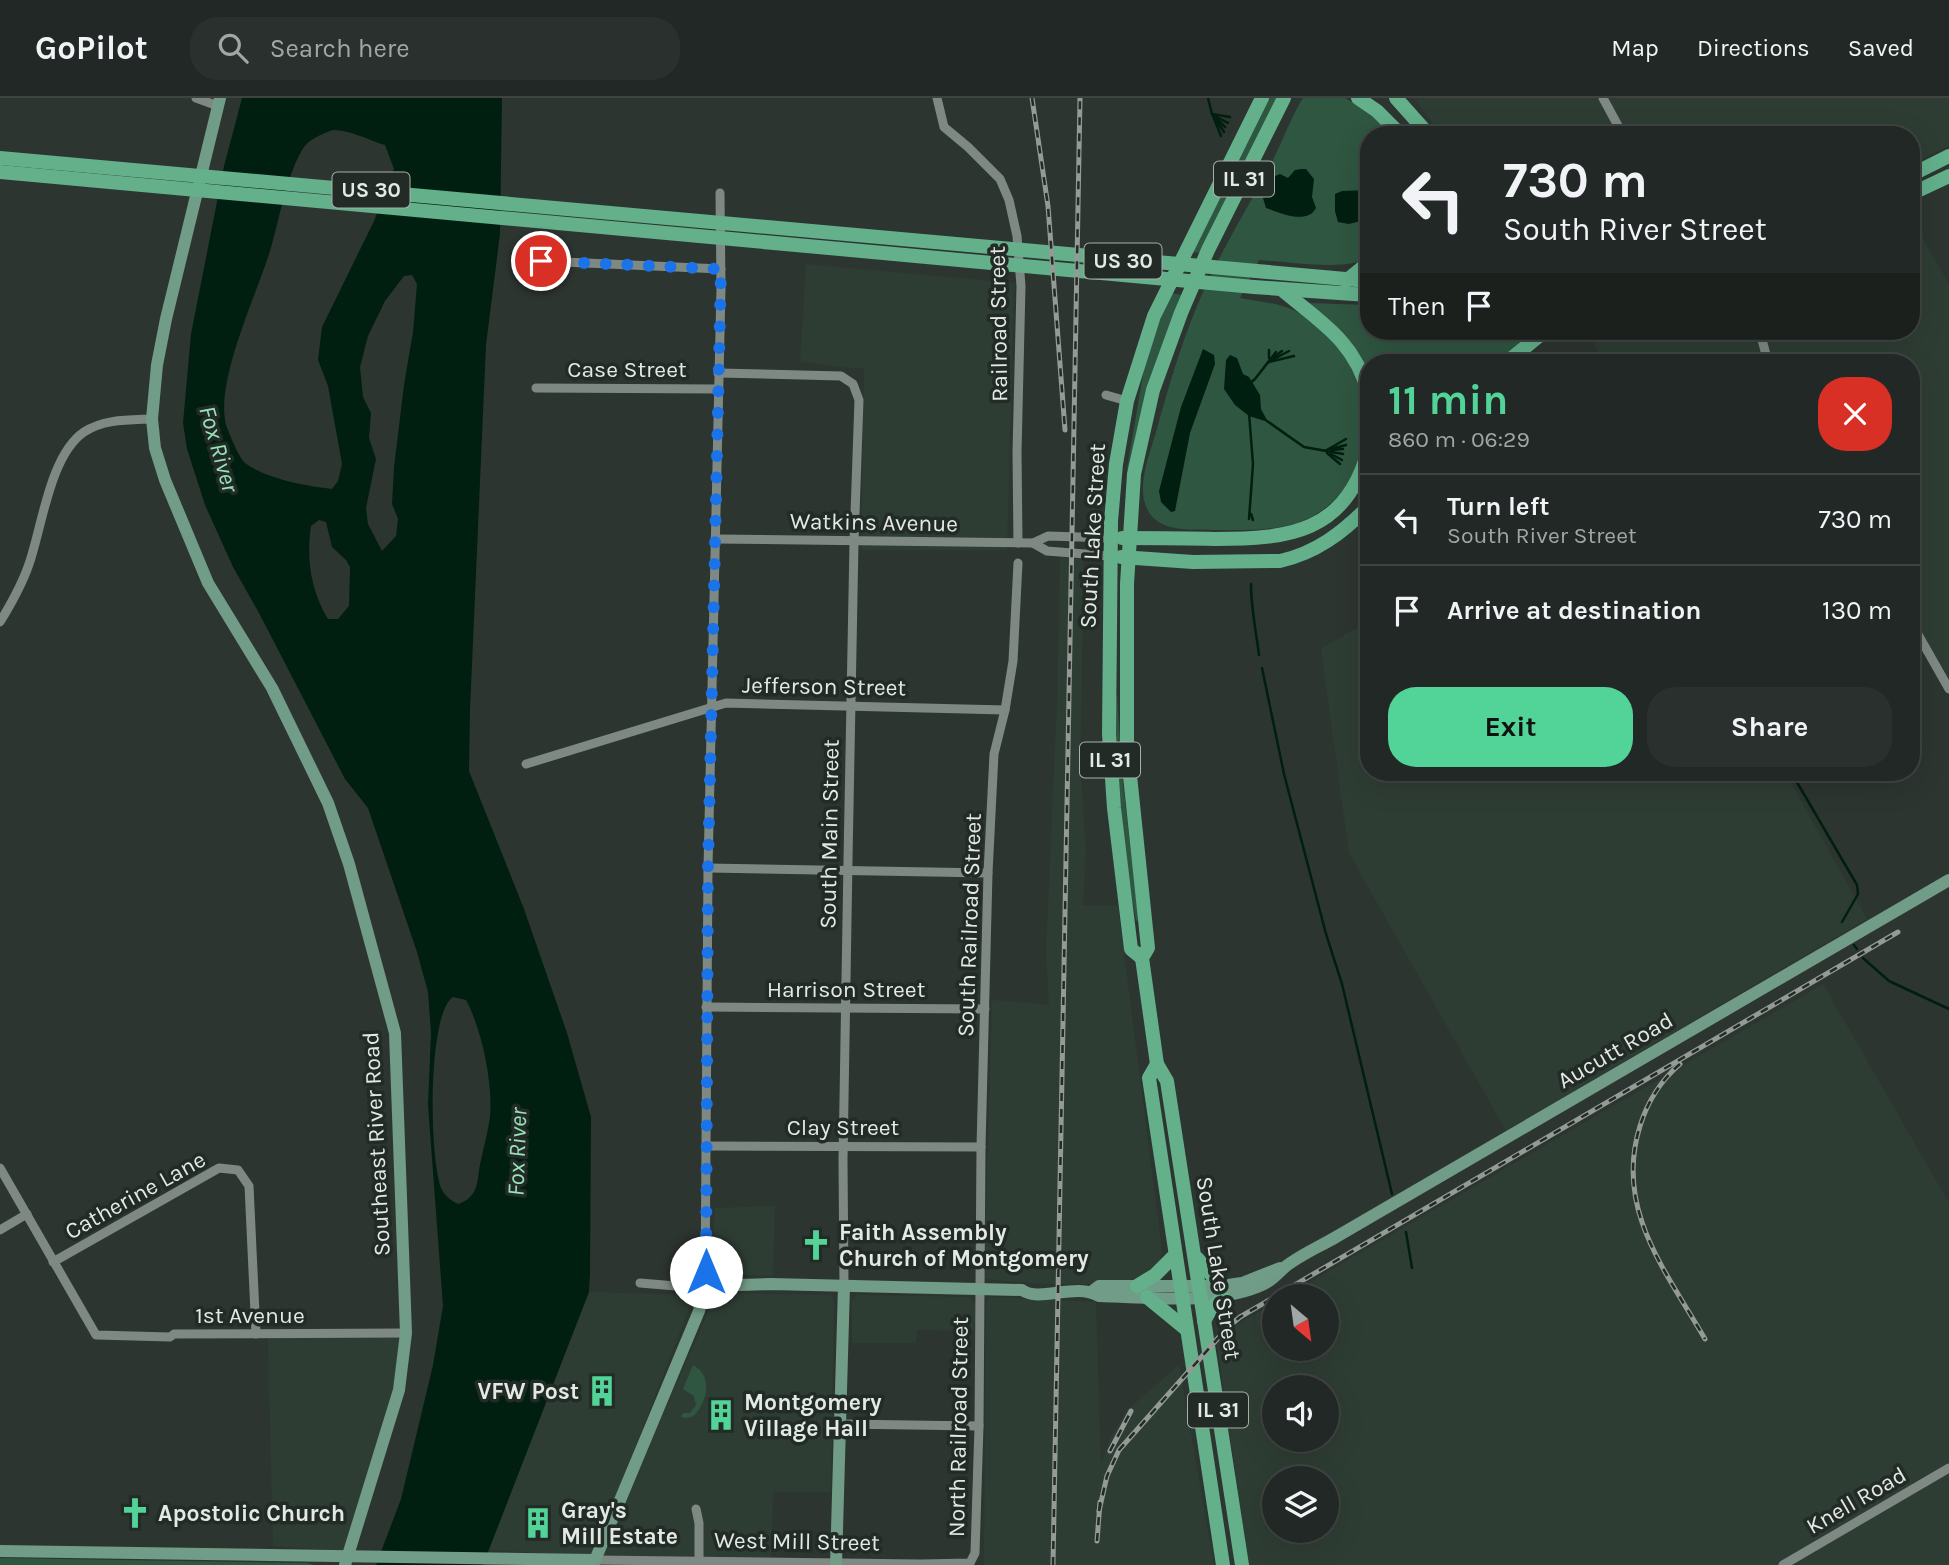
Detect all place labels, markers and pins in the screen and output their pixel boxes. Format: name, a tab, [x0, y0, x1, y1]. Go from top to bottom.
pin	[511, 231, 571, 291]
place label: Faith Assembly Church of Montgomery	[839, 1219, 1089, 1272]
church icon: Faith Assembly Church of Montgomery	[799, 1228, 833, 1262]
building icon: VFW Post	[585, 1374, 619, 1408]
place label: VFW Post	[478, 1378, 579, 1405]
place label: Montgomery Village Hall	[744, 1389, 882, 1442]
building icon: Montgomery Village Hall	[704, 1398, 738, 1432]
church icon: Apostolic Church	[118, 1496, 152, 1530]
place label: Gray's Mill Estate	[561, 1497, 678, 1550]
place label: Apostolic Church	[158, 1500, 345, 1527]
building icon: Gray's Mill Estate	[521, 1506, 555, 1540]

